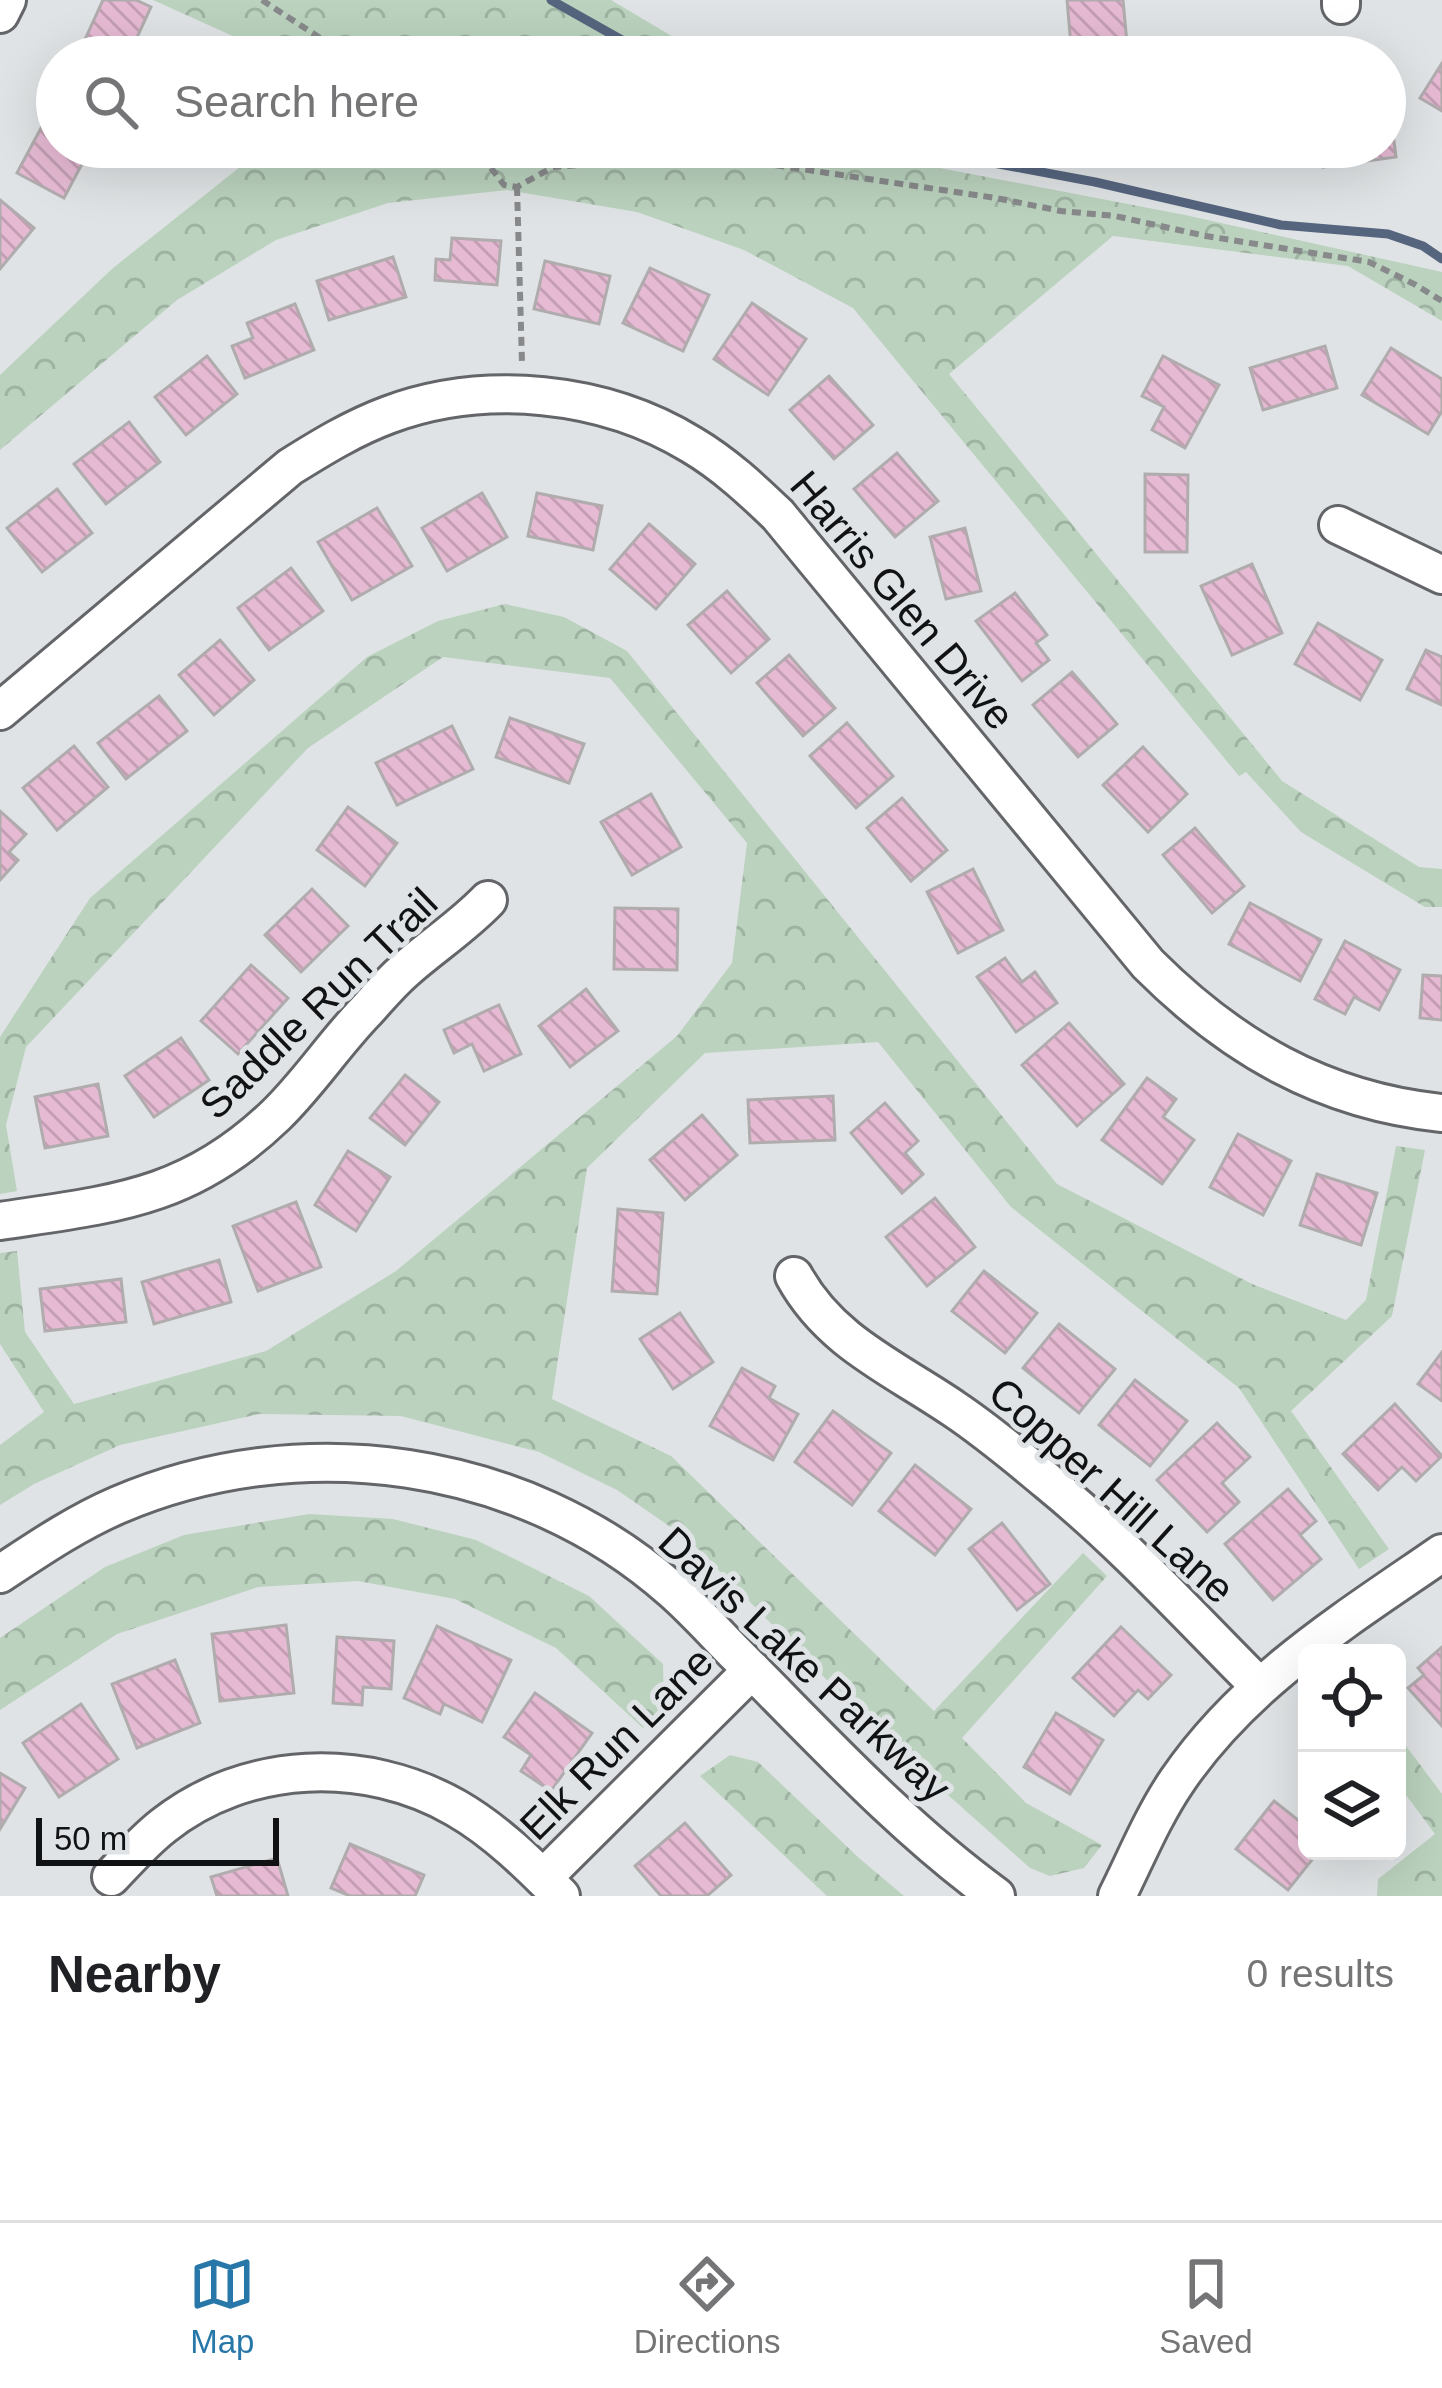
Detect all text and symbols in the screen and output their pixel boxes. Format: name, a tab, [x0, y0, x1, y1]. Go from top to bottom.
search box	[36, 36, 1406, 168]
icon: search	[78, 69, 144, 135]
text: Search here	[174, 76, 419, 127]
street label: Harris Glen Drive	[781, 462, 1024, 739]
street label: Saddle Run Trail	[190, 879, 446, 1128]
street label: Copper Hill Lane	[980, 1368, 1244, 1613]
street label: Davis Lake Parkway	[649, 1517, 960, 1811]
street label: Elk Run Lane	[511, 1638, 722, 1849]
map controls	[1298, 1644, 1406, 1860]
button: locate	[1298, 1644, 1406, 1752]
button: layers	[1298, 1752, 1406, 1860]
scale bar	[36, 1812, 279, 1865]
text: 50 m	[54, 1820, 127, 1857]
text: Nearby	[48, 1946, 221, 2003]
text: 0 results	[1247, 1952, 1394, 1995]
tab: Map	[189, 2251, 255, 2361]
tab: Directions	[634, 2251, 781, 2361]
tab: Saved	[1159, 2251, 1253, 2361]

